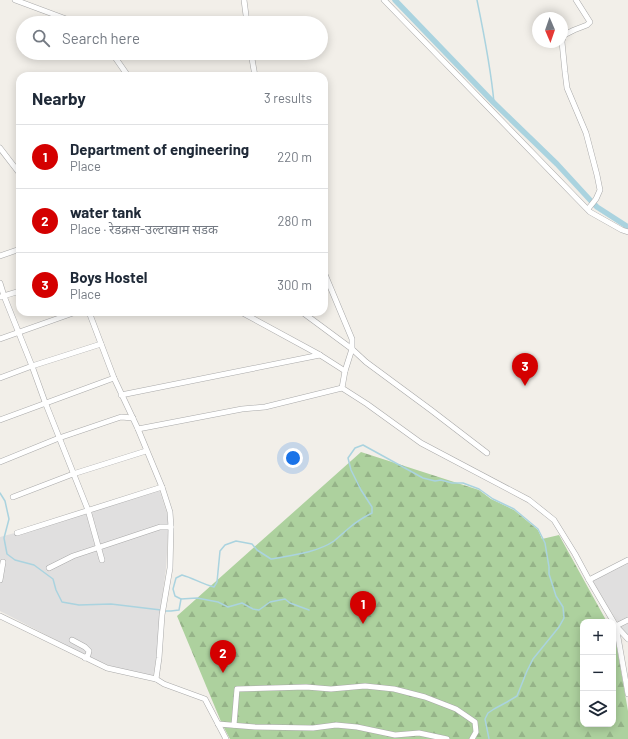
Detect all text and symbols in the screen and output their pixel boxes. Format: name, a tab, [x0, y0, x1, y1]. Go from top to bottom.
north arrow	[532, 12, 568, 48]
search box	[16, 16, 328, 60]
icon: search	[30, 27, 52, 49]
text: Search here	[62, 29, 140, 47]
text: Nearby	[32, 88, 86, 108]
text: 3 results	[264, 90, 312, 106]
text: Department of engineering	[70, 140, 249, 158]
text: 1	[43, 149, 47, 165]
text: 220 m	[277, 149, 312, 165]
text: Place	[70, 158, 101, 174]
text: water tank	[70, 203, 141, 221]
text: 2	[41, 213, 49, 229]
text: 280 m	[278, 213, 312, 229]
text: Place · रेडक्रस-उल्टाखाम सडक	[70, 221, 218, 237]
text: Boys Hostel	[70, 268, 148, 286]
text: 3	[41, 277, 49, 293]
text: 300 m	[277, 277, 312, 293]
text: Place	[70, 286, 101, 302]
pin: 3	[512, 353, 538, 386]
your location	[283, 448, 303, 468]
pin: 1	[350, 591, 376, 624]
map controls	[580, 619, 616, 727]
button: +	[580, 619, 616, 655]
pin: 2	[210, 640, 236, 673]
button: −	[580, 655, 616, 691]
button: layers	[580, 691, 616, 727]

